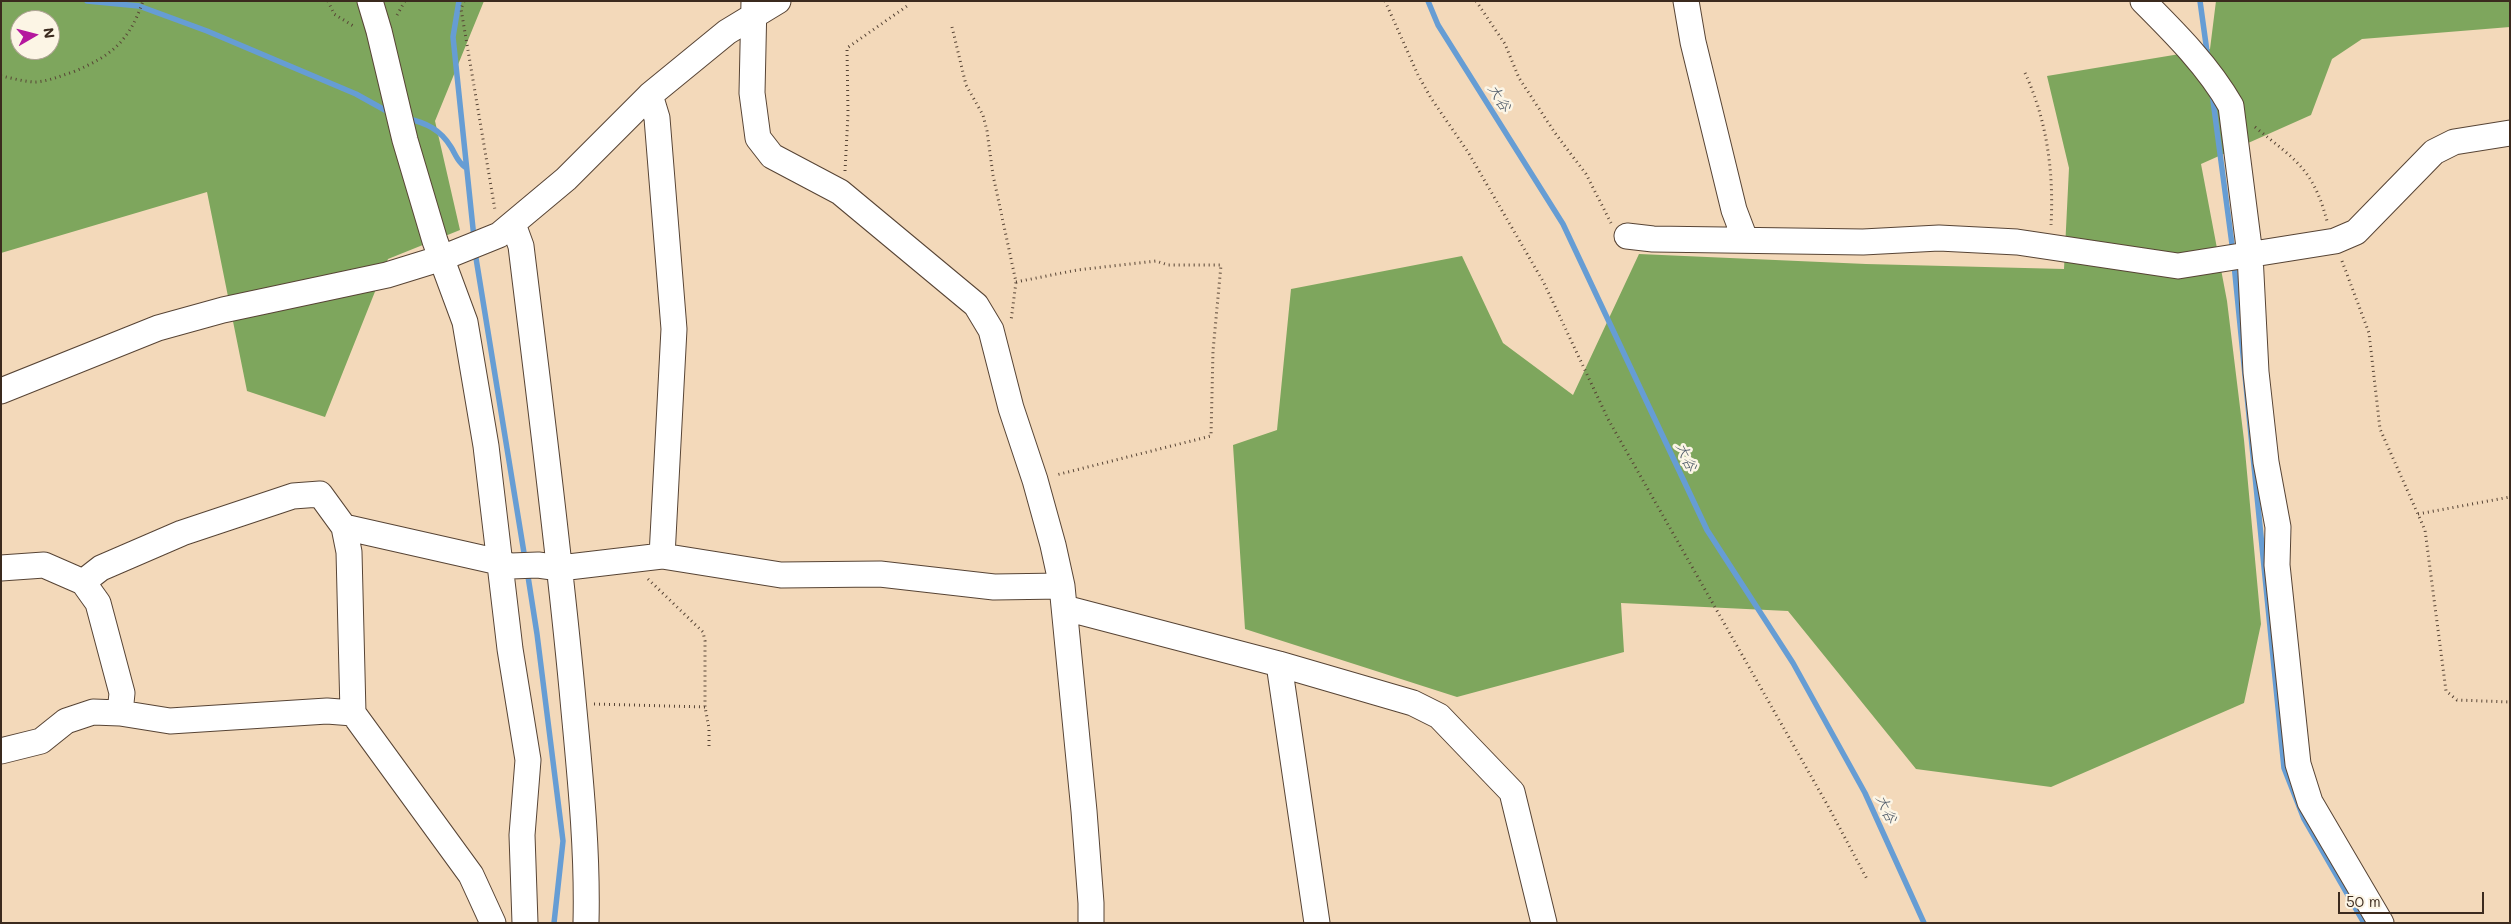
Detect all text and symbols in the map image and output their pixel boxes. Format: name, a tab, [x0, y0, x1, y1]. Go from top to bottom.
north arrow	[10, 10, 60, 60]
text: N	[39, 26, 60, 40]
water label: 大谷	[1483, 81, 1515, 115]
water label: 大谷	[1672, 440, 1700, 474]
water label: 大谷	[1872, 792, 1900, 826]
scale bar	[2341, 882, 2487, 914]
text: 50 m	[2346, 891, 2381, 911]

